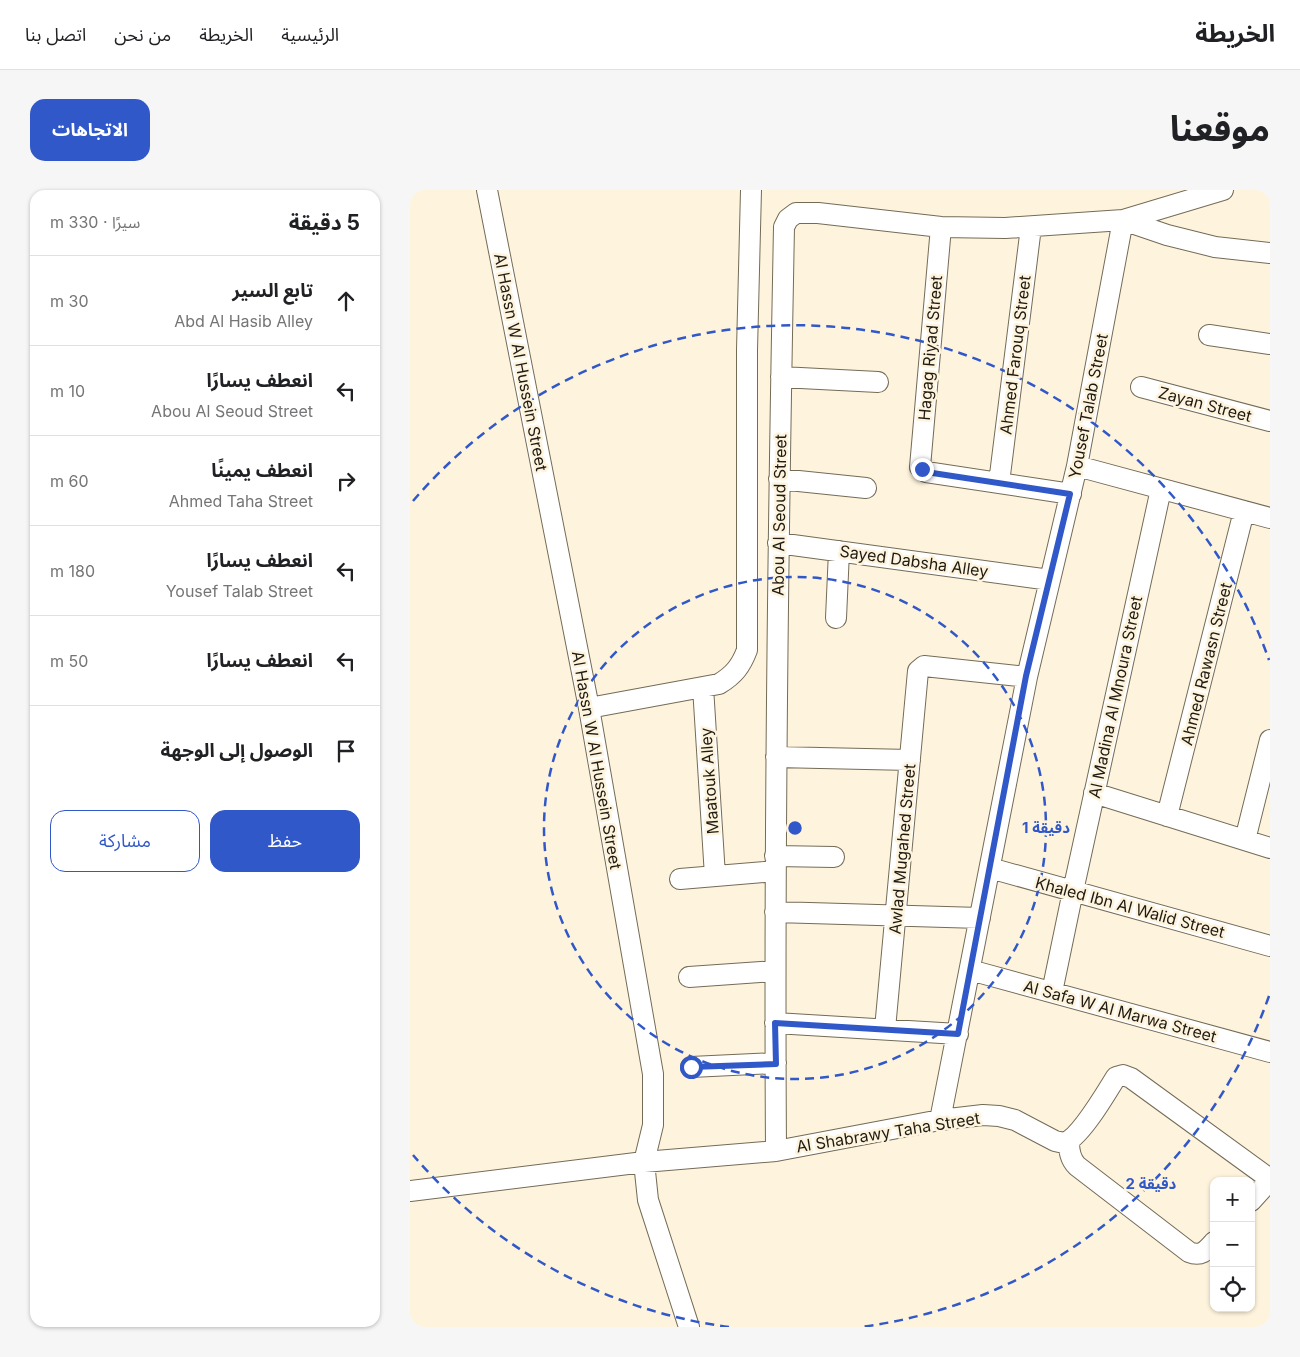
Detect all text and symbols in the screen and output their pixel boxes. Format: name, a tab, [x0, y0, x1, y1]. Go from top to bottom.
text: الخريطة	[1195, 19, 1275, 48]
text: اتصل بنا	[25, 24, 86, 45]
text: من نحن	[114, 24, 171, 45]
text: الخريطة	[199, 24, 253, 45]
text: الرئيسية	[281, 24, 339, 45]
button: الاتجاهات	[30, 99, 150, 161]
text: موقعنا	[1170, 107, 1270, 149]
text: 5 دقيقة	[289, 210, 360, 235]
text: سيرًا · 330 m	[50, 212, 140, 232]
street label: Al Hassn W Al Hussein Street	[490, 251, 552, 473]
street label: Ahmed Farouq Street	[995, 274, 1035, 436]
street label: Hagag Riyad Street	[914, 275, 946, 421]
text: تابع السير	[232, 279, 313, 302]
icon: ahead	[332, 287, 360, 315]
text: 30 m	[50, 291, 89, 311]
text: Abd Al Hasib Alley	[174, 311, 313, 331]
street label: Yousef Talab Street	[1064, 332, 1112, 480]
text: انعطف يسارًا	[206, 369, 313, 392]
icon: left	[332, 377, 360, 405]
text: 10 m	[50, 381, 85, 401]
street label: Zayan Street	[1156, 382, 1254, 426]
text: Abou Al Seoud Street	[151, 401, 313, 421]
street label: Abou Al Seoud Street	[768, 434, 790, 596]
route end	[911, 458, 934, 481]
text: انعطف يمينًا	[211, 459, 313, 482]
icon: right	[332, 467, 360, 495]
text: 60 m	[50, 471, 89, 491]
text: Ahmed Taha Street	[169, 491, 313, 511]
street label: Sayed Dabsha Alley	[838, 541, 990, 581]
text: انعطف يسارًا	[206, 549, 313, 572]
icon: left	[332, 557, 360, 585]
text: 180 m	[50, 561, 95, 581]
text: Yousef Talab Street	[166, 581, 313, 601]
street label: Ahmed Rawasn Street	[1176, 581, 1236, 747]
street label: Al Madina Al Mnoura Street	[1084, 594, 1146, 800]
icon: left	[332, 647, 360, 675]
text: انعطف يسارًا	[206, 649, 313, 672]
street label: Al Hassn W Al Hussein Street	[568, 649, 626, 871]
text: 50 m	[50, 651, 88, 671]
street label: Maatouk Alley	[695, 727, 723, 835]
icon: arrive	[332, 737, 360, 765]
text: الوصول إلى الوجهة	[161, 739, 313, 762]
street label: Awlad Mugahed Street	[885, 763, 919, 935]
button: مشاركة	[50, 810, 200, 872]
button: حفظ	[210, 810, 360, 872]
text: 1 دقيقة	[1022, 818, 1070, 837]
centre of rings	[786, 819, 804, 837]
street label: Khaled Ibn Al Walid Street	[1033, 872, 1227, 942]
street label: Al Safa W Al Marwa Street	[1021, 976, 1219, 1046]
route start	[680, 1056, 703, 1079]
street label: Al Shabrawy Taha Street	[795, 1108, 981, 1156]
text: 2 دقيقة	[1126, 1174, 1177, 1193]
map controls	[1210, 1177, 1255, 1312]
button: +	[1210, 1177, 1255, 1222]
button: −	[1210, 1222, 1255, 1267]
button: locate	[1210, 1267, 1255, 1312]

